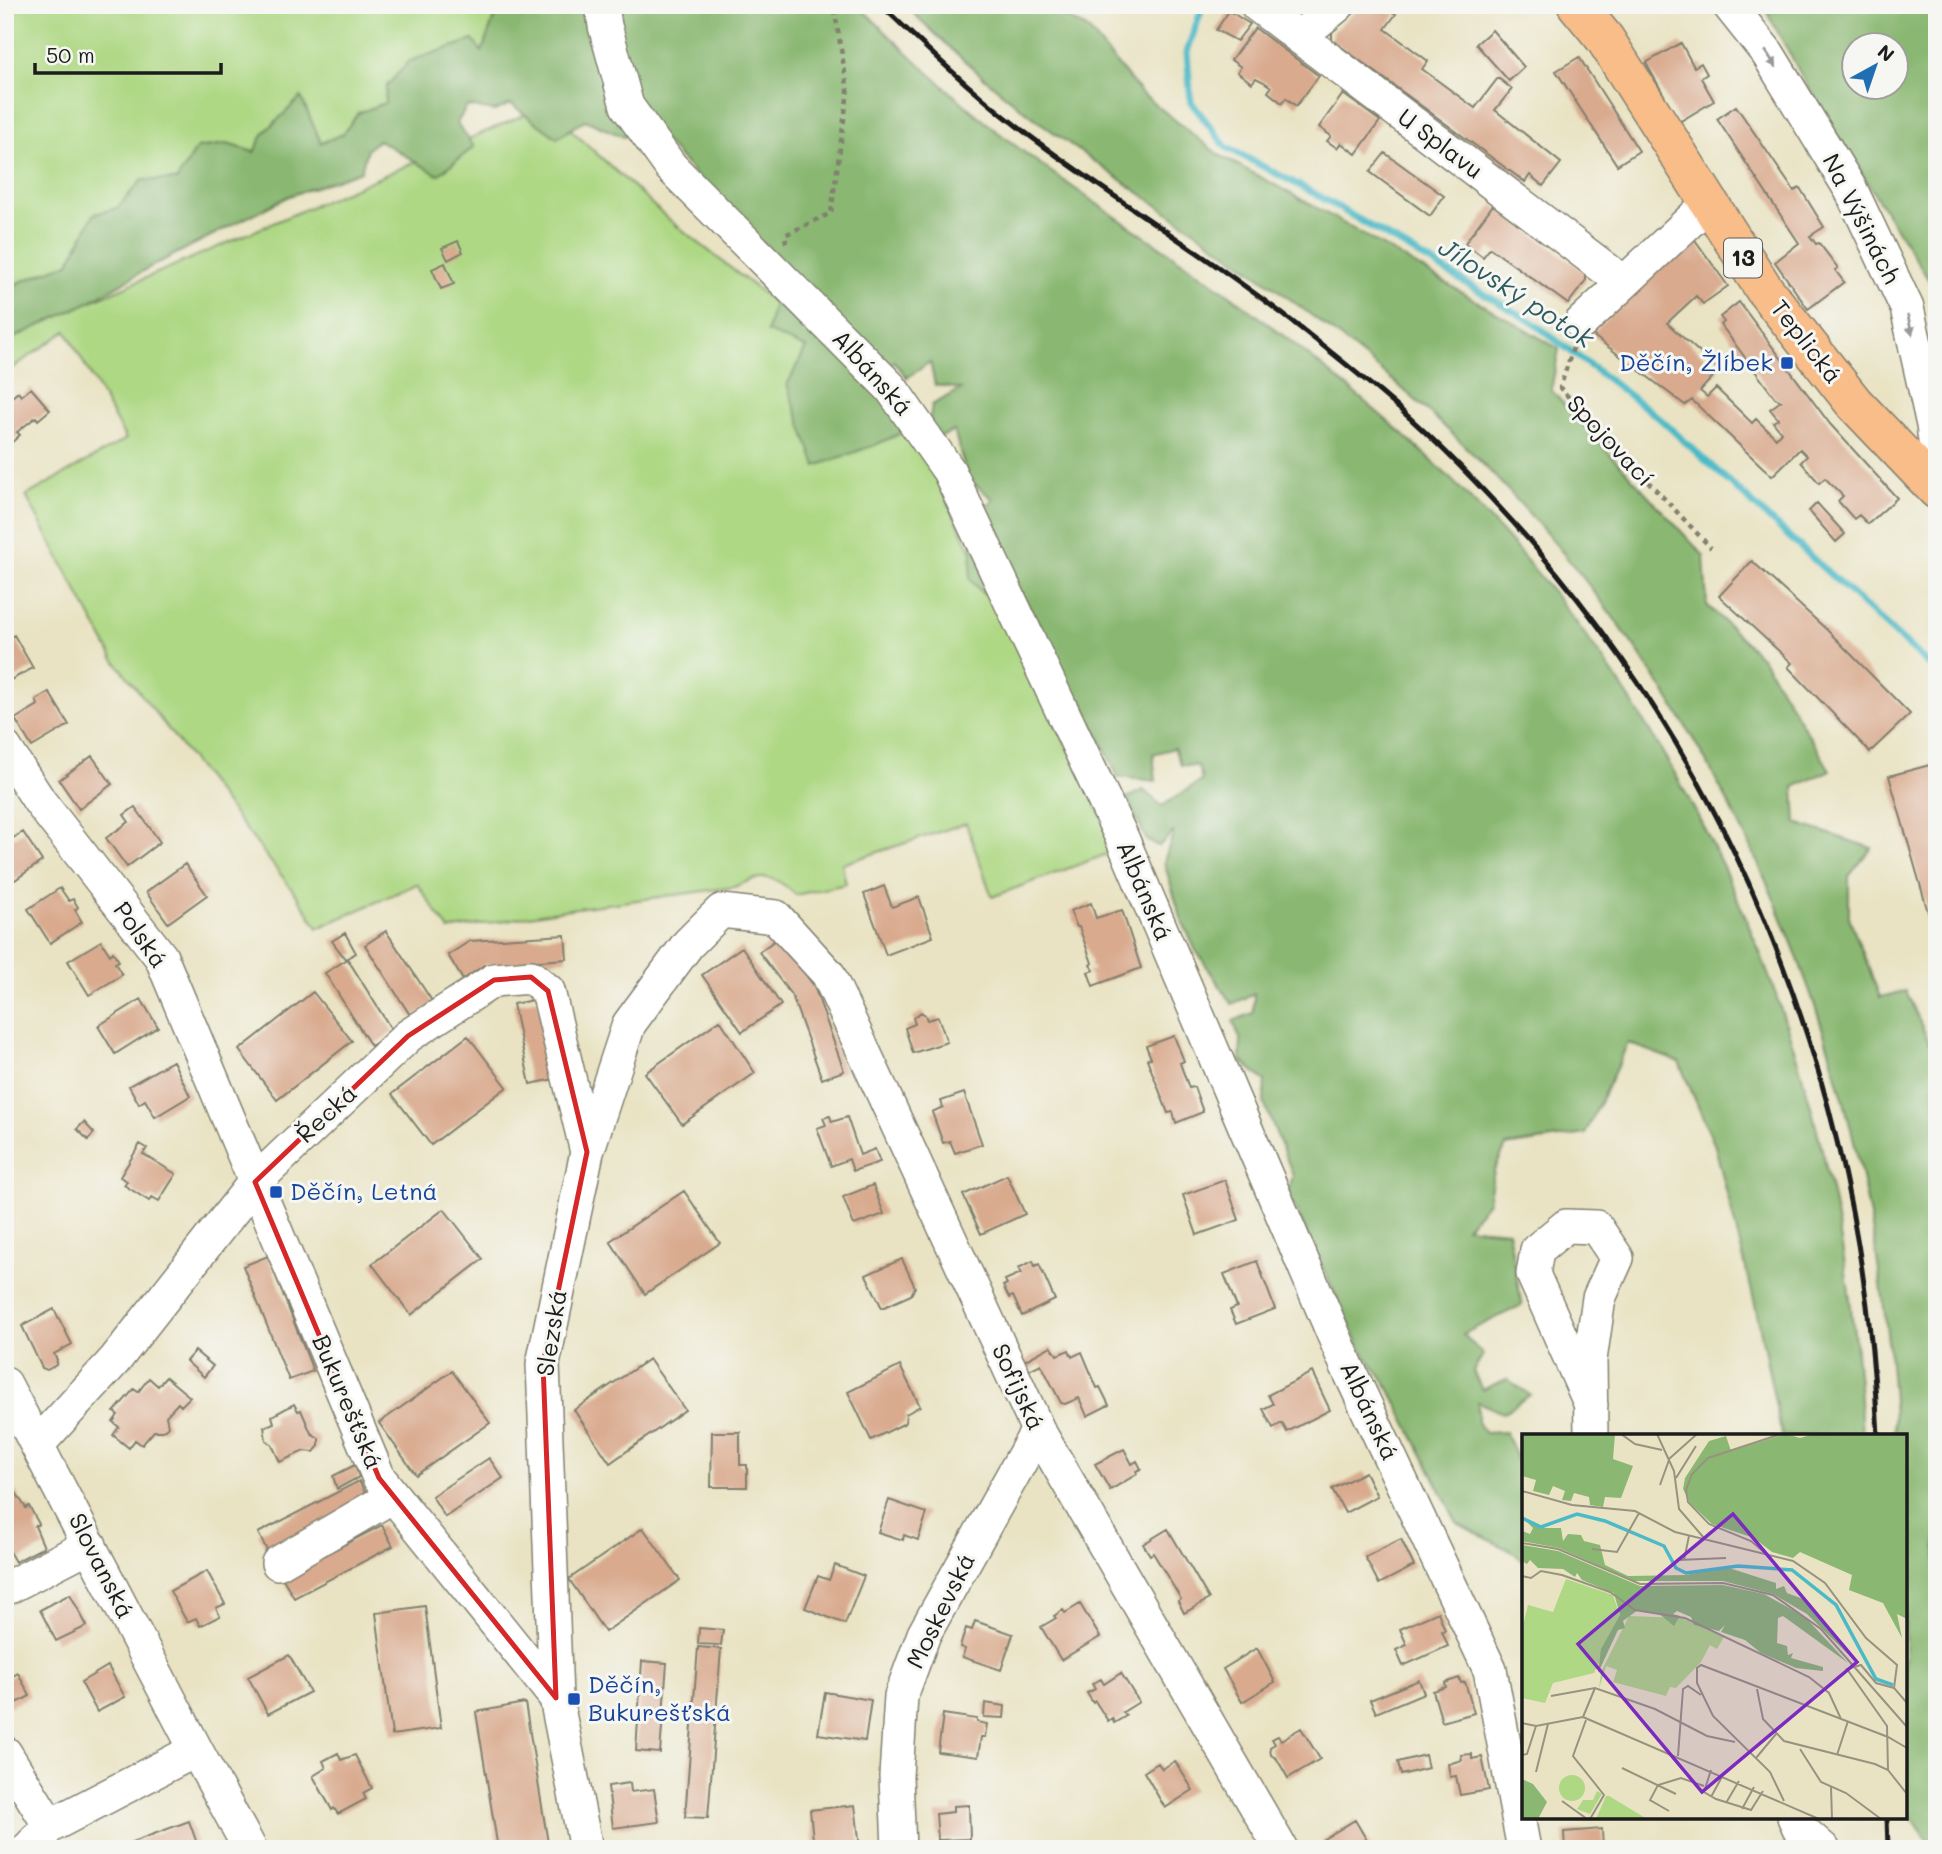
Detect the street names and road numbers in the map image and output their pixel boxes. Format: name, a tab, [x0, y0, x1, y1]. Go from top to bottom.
street label: U Splavu	[1392, 101, 1490, 185]
street label: Na Výšinách	[1816, 148, 1908, 289]
road number: 13	[1724, 238, 1762, 278]
street label: Teplická	[1765, 293, 1850, 389]
street label: Albánská	[826, 322, 920, 422]
street label: Spojovací	[1561, 388, 1661, 492]
street label: Albánská	[1110, 836, 1180, 945]
street label: Polská	[107, 895, 175, 973]
street label: Řecká	[289, 1077, 363, 1149]
street label: Slezská	[528, 1287, 573, 1378]
street label: Bukurešťská	[306, 1330, 391, 1473]
street label: Sofijská	[986, 1338, 1053, 1435]
street label: Albánská	[1334, 1356, 1407, 1465]
street label: Slovanská	[63, 1507, 142, 1623]
street label: Moskevská	[898, 1548, 981, 1673]

